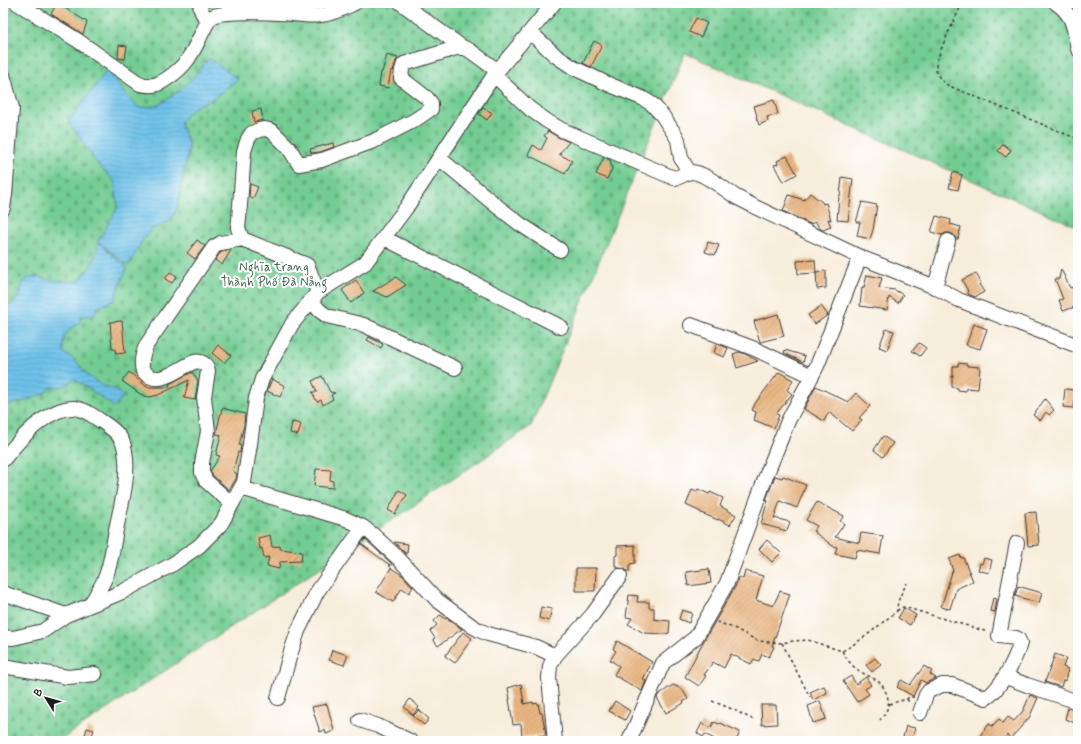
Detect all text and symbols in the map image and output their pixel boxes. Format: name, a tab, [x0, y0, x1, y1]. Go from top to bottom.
park label: Nghĩa trang Thành Phố Đà Nẵng	[221, 259, 327, 293]
north arrow	[26, 678, 66, 718]
text: B	[31, 686, 47, 700]

